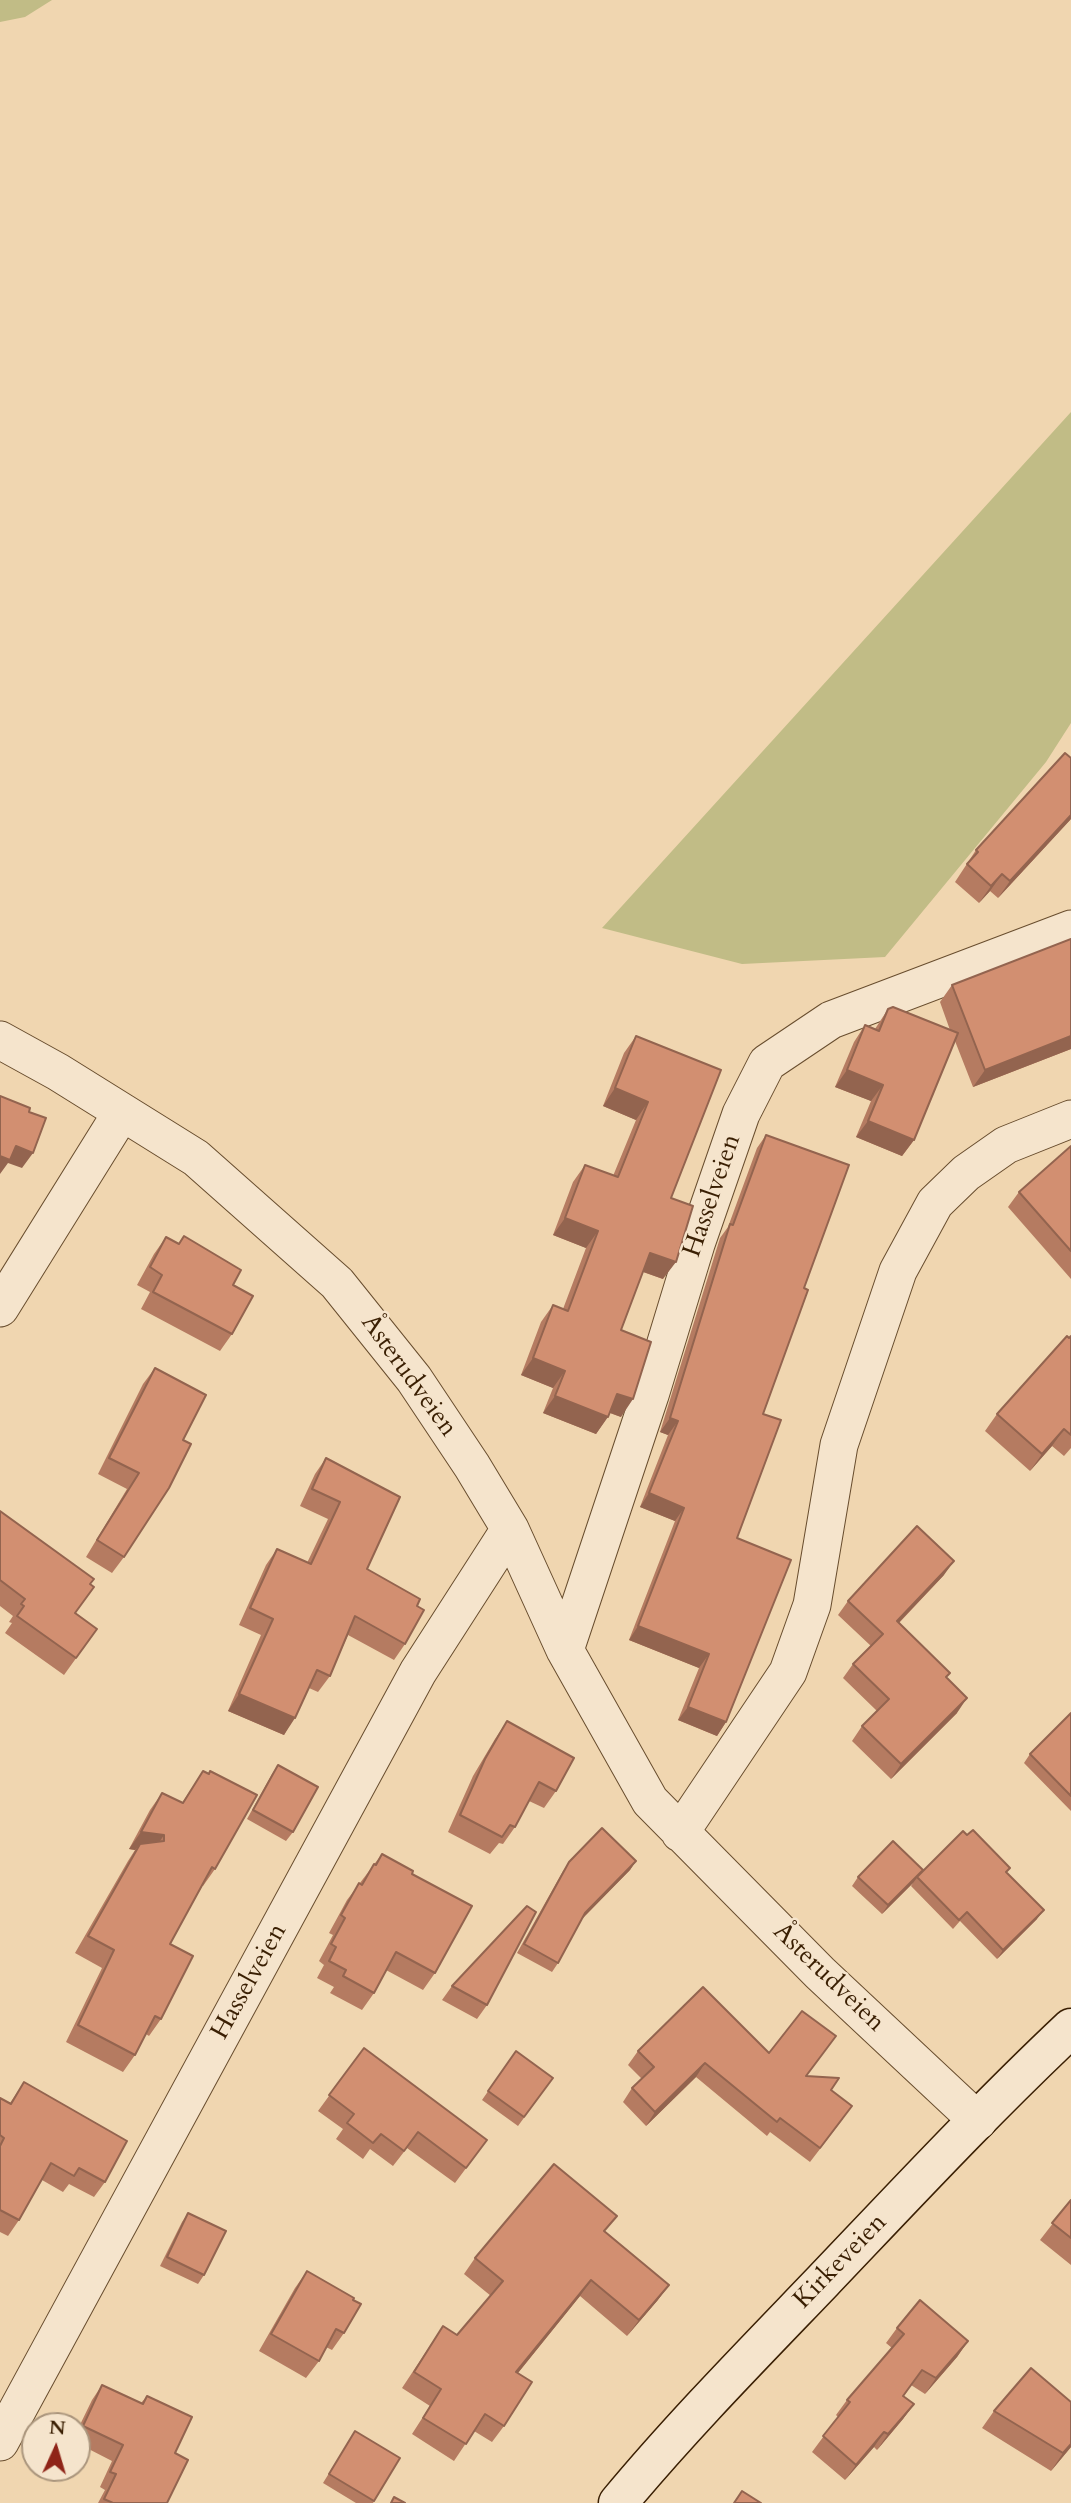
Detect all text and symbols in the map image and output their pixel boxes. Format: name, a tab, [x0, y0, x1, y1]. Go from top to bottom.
street label: Hasselveien	[677, 1131, 749, 1261]
street label: Åsterudveien	[353, 1309, 463, 1443]
street label: Åsterudveien	[765, 1917, 891, 2039]
street label: Hasselveien	[205, 1919, 295, 2045]
street label: Kirkeveien	[788, 2208, 894, 2316]
north arrow	[21, 2412, 91, 2482]
text: N	[48, 2415, 66, 2442]

